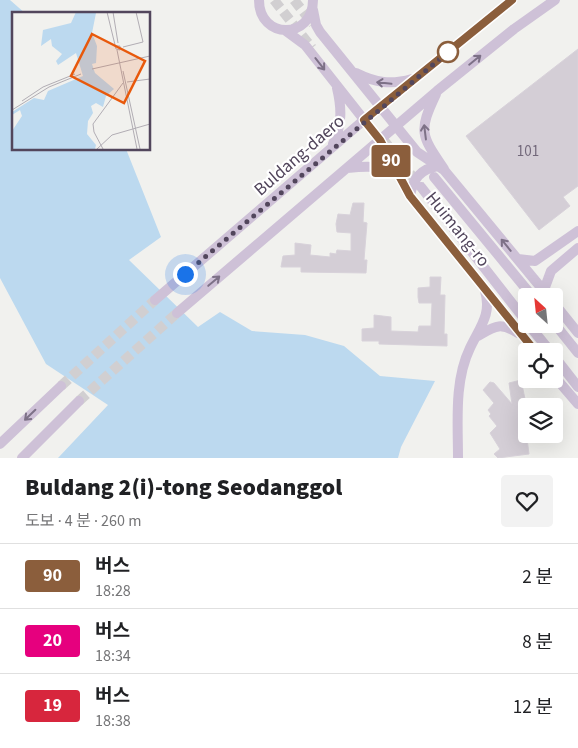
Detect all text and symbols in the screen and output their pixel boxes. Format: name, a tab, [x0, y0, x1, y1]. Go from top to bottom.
inset map	[12, 12, 150, 150]
unlabelled marker	[437, 41, 459, 63]
one-way arrow	[469, 55, 482, 66]
one-way arrow	[315, 58, 326, 71]
one-way arrow	[376, 78, 392, 88]
street label: Buldang-daero	[249, 109, 350, 202]
one-way arrow	[420, 124, 430, 140]
house number: 101	[517, 141, 539, 162]
line badge: 90	[368, 145, 414, 177]
text: 90	[381, 148, 401, 173]
street label: Huimang-ro	[419, 186, 496, 272]
one-way arrow	[501, 239, 512, 252]
your location	[173, 262, 198, 287]
one-way arrow	[207, 275, 220, 287]
north arrow	[518, 288, 562, 332]
map controls	[518, 288, 563, 443]
button: locate	[518, 343, 563, 388]
button: layers	[518, 398, 563, 443]
one-way arrow	[24, 409, 37, 421]
text: Buldang 2(i)-tong Seodanggol	[25, 470, 342, 505]
button: heart	[501, 475, 553, 527]
text: 도보 · 4 분 · 260 m	[25, 510, 141, 532]
text: 버스	[95, 553, 130, 580]
text: 90	[43, 563, 62, 588]
text: 2 분	[522, 564, 553, 591]
text: 18:28	[95, 580, 131, 602]
text: 버스	[95, 618, 130, 645]
text: 20	[43, 628, 62, 653]
text: 8 분	[522, 629, 553, 656]
text: 18:34	[95, 645, 131, 667]
text: 버스	[95, 683, 130, 710]
text: 19	[43, 693, 62, 718]
text: 12 분	[513, 694, 553, 721]
text: 18:38	[95, 710, 131, 732]

